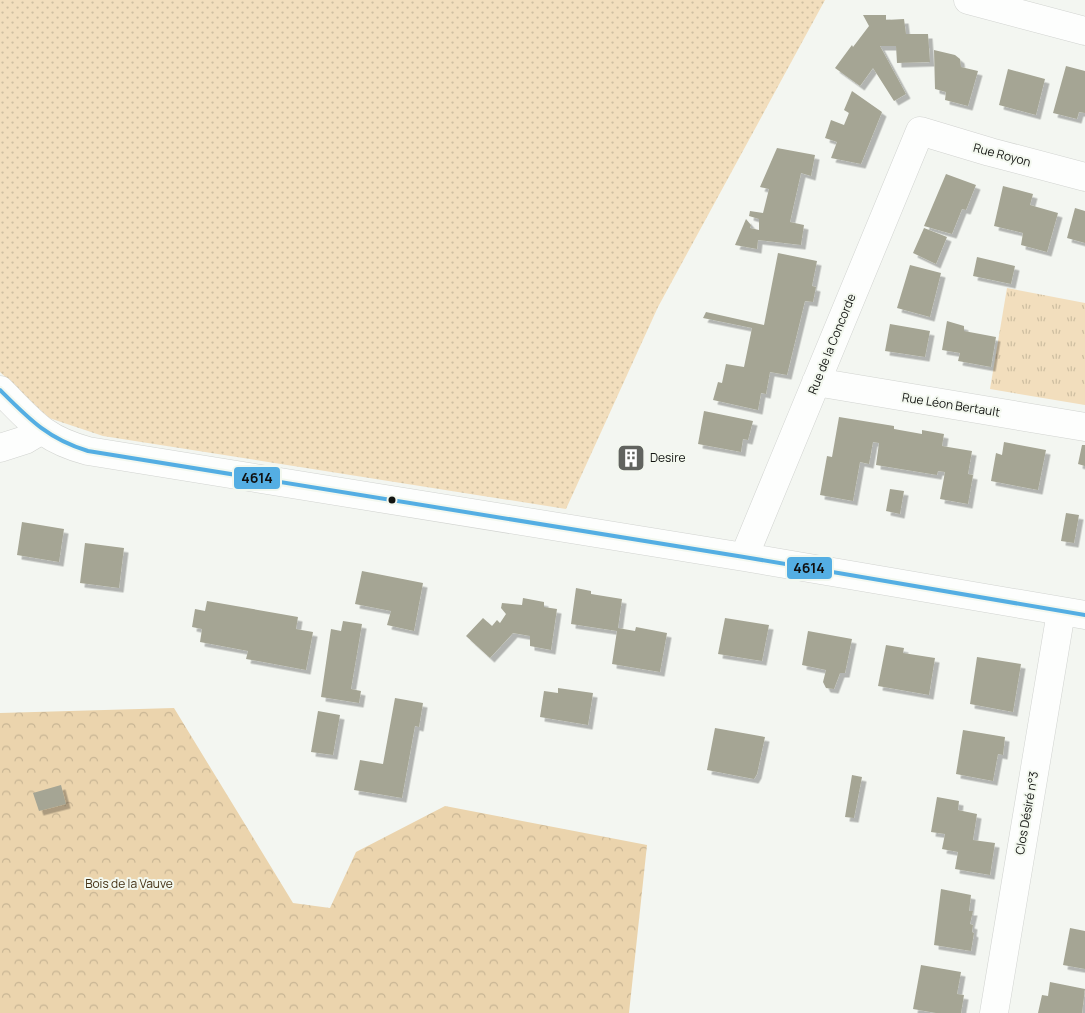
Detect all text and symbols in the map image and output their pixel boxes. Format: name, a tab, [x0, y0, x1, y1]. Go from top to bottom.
street label: Rue Royon	[972, 139, 1033, 170]
street label: Rue de la Concorde	[804, 291, 859, 397]
street label: Rue Léon Bertault	[901, 388, 1001, 421]
building icon: Desire	[616, 443, 646, 473]
place label: Desire	[650, 449, 685, 466]
line badge: 4614	[233, 466, 281, 490]
text: 4614	[241, 468, 273, 487]
unlabelled marker	[387, 495, 397, 505]
line badge: 4614	[786, 556, 833, 580]
text: 4614	[793, 558, 825, 577]
street label: Clos Désiré n°3	[1011, 770, 1042, 856]
park label: Bois de la Vauve	[85, 875, 173, 892]

